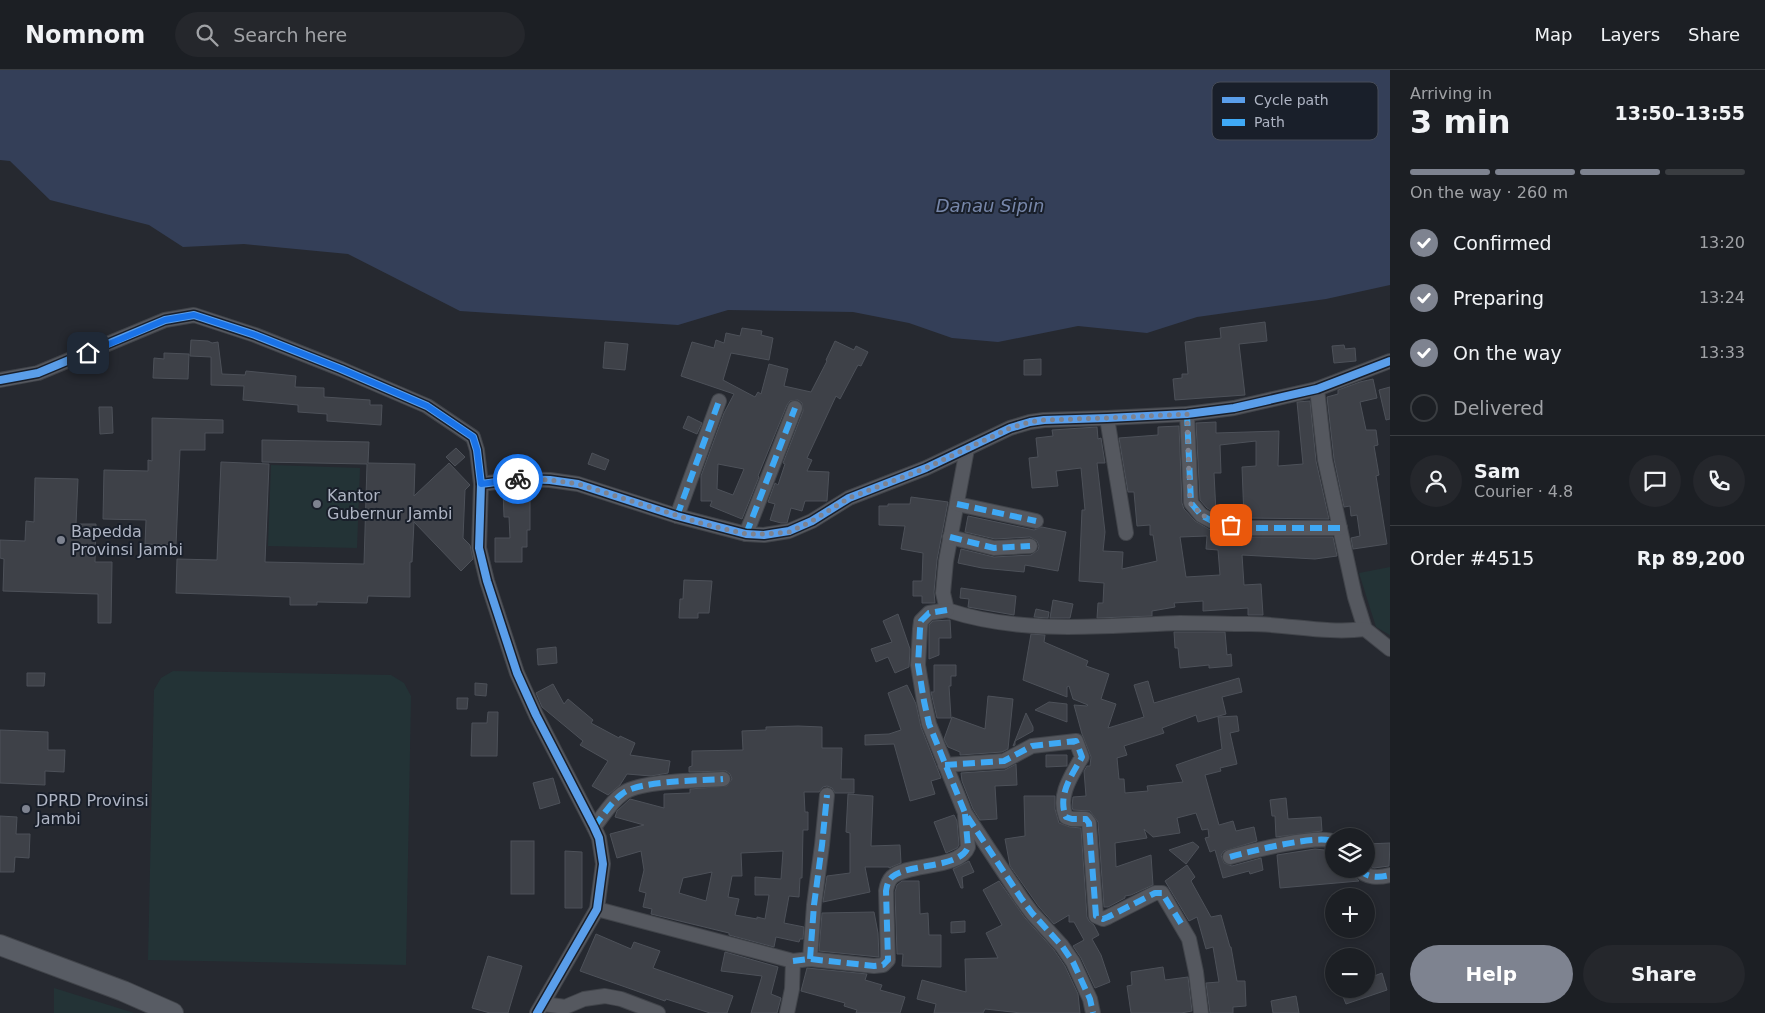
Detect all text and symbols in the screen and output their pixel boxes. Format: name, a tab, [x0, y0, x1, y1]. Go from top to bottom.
search box	[175, 12, 525, 57]
text: Nomnom	[25, 21, 145, 49]
icon: search	[193, 21, 221, 49]
text: Search here	[233, 24, 347, 46]
text: Map	[1534, 24, 1572, 45]
text: Layers	[1600, 24, 1660, 45]
text: Share	[1688, 24, 1740, 45]
legend	[1212, 82, 1378, 140]
text: Arriving in	[1410, 84, 1492, 103]
text: Cycle path	[1254, 92, 1329, 108]
text: 13:50–13:55	[1615, 102, 1745, 124]
text: 3 min	[1410, 103, 1511, 141]
text: Path	[1254, 114, 1285, 130]
text: On the way · 260 m	[1410, 183, 1568, 202]
water label: Danau Sipin	[936, 195, 1044, 216]
icon: check	[1410, 229, 1438, 257]
text: Confirmed	[1453, 232, 1552, 254]
text: 13:20	[1699, 233, 1745, 252]
icon: check	[1410, 284, 1438, 312]
text: Preparing	[1453, 287, 1544, 309]
text: 13:24	[1699, 288, 1745, 307]
pin	[67, 332, 109, 374]
icon: home	[74, 339, 102, 367]
icon: check	[1410, 339, 1438, 367]
text: On the way	[1453, 342, 1562, 364]
text: 13:33	[1699, 343, 1745, 362]
text: Delivered	[1453, 397, 1544, 419]
courier	[493, 454, 543, 504]
button: person	[1410, 455, 1462, 507]
button: chat	[1629, 455, 1681, 507]
button: phone	[1693, 455, 1745, 507]
text: Sam	[1474, 460, 1520, 482]
icon: bike	[504, 465, 532, 493]
text: Courier · 4.8	[1474, 482, 1573, 501]
place label: Kantor Gubernur Jambi	[327, 486, 453, 523]
marker: Kantor Gubernur Jambi	[311, 498, 323, 510]
pin	[1210, 504, 1252, 546]
icon: bag	[1217, 511, 1245, 539]
place label: Bapedda Provinsi Jambi	[71, 522, 183, 559]
marker: Bapedda Provinsi Jambi	[55, 534, 67, 546]
text: Order #4515	[1410, 547, 1534, 569]
text: Rp 89,200	[1637, 547, 1745, 569]
place label: DPRD Provinsi Jambi	[35, 791, 149, 828]
marker: DPRD Provinsi Jambi	[20, 803, 32, 815]
map controls	[1325, 828, 1375, 998]
button: layers	[1325, 828, 1375, 878]
button: +	[1325, 888, 1375, 938]
button: Help	[1410, 945, 1573, 1003]
button: Share	[1583, 945, 1745, 1003]
button: −	[1325, 948, 1375, 998]

